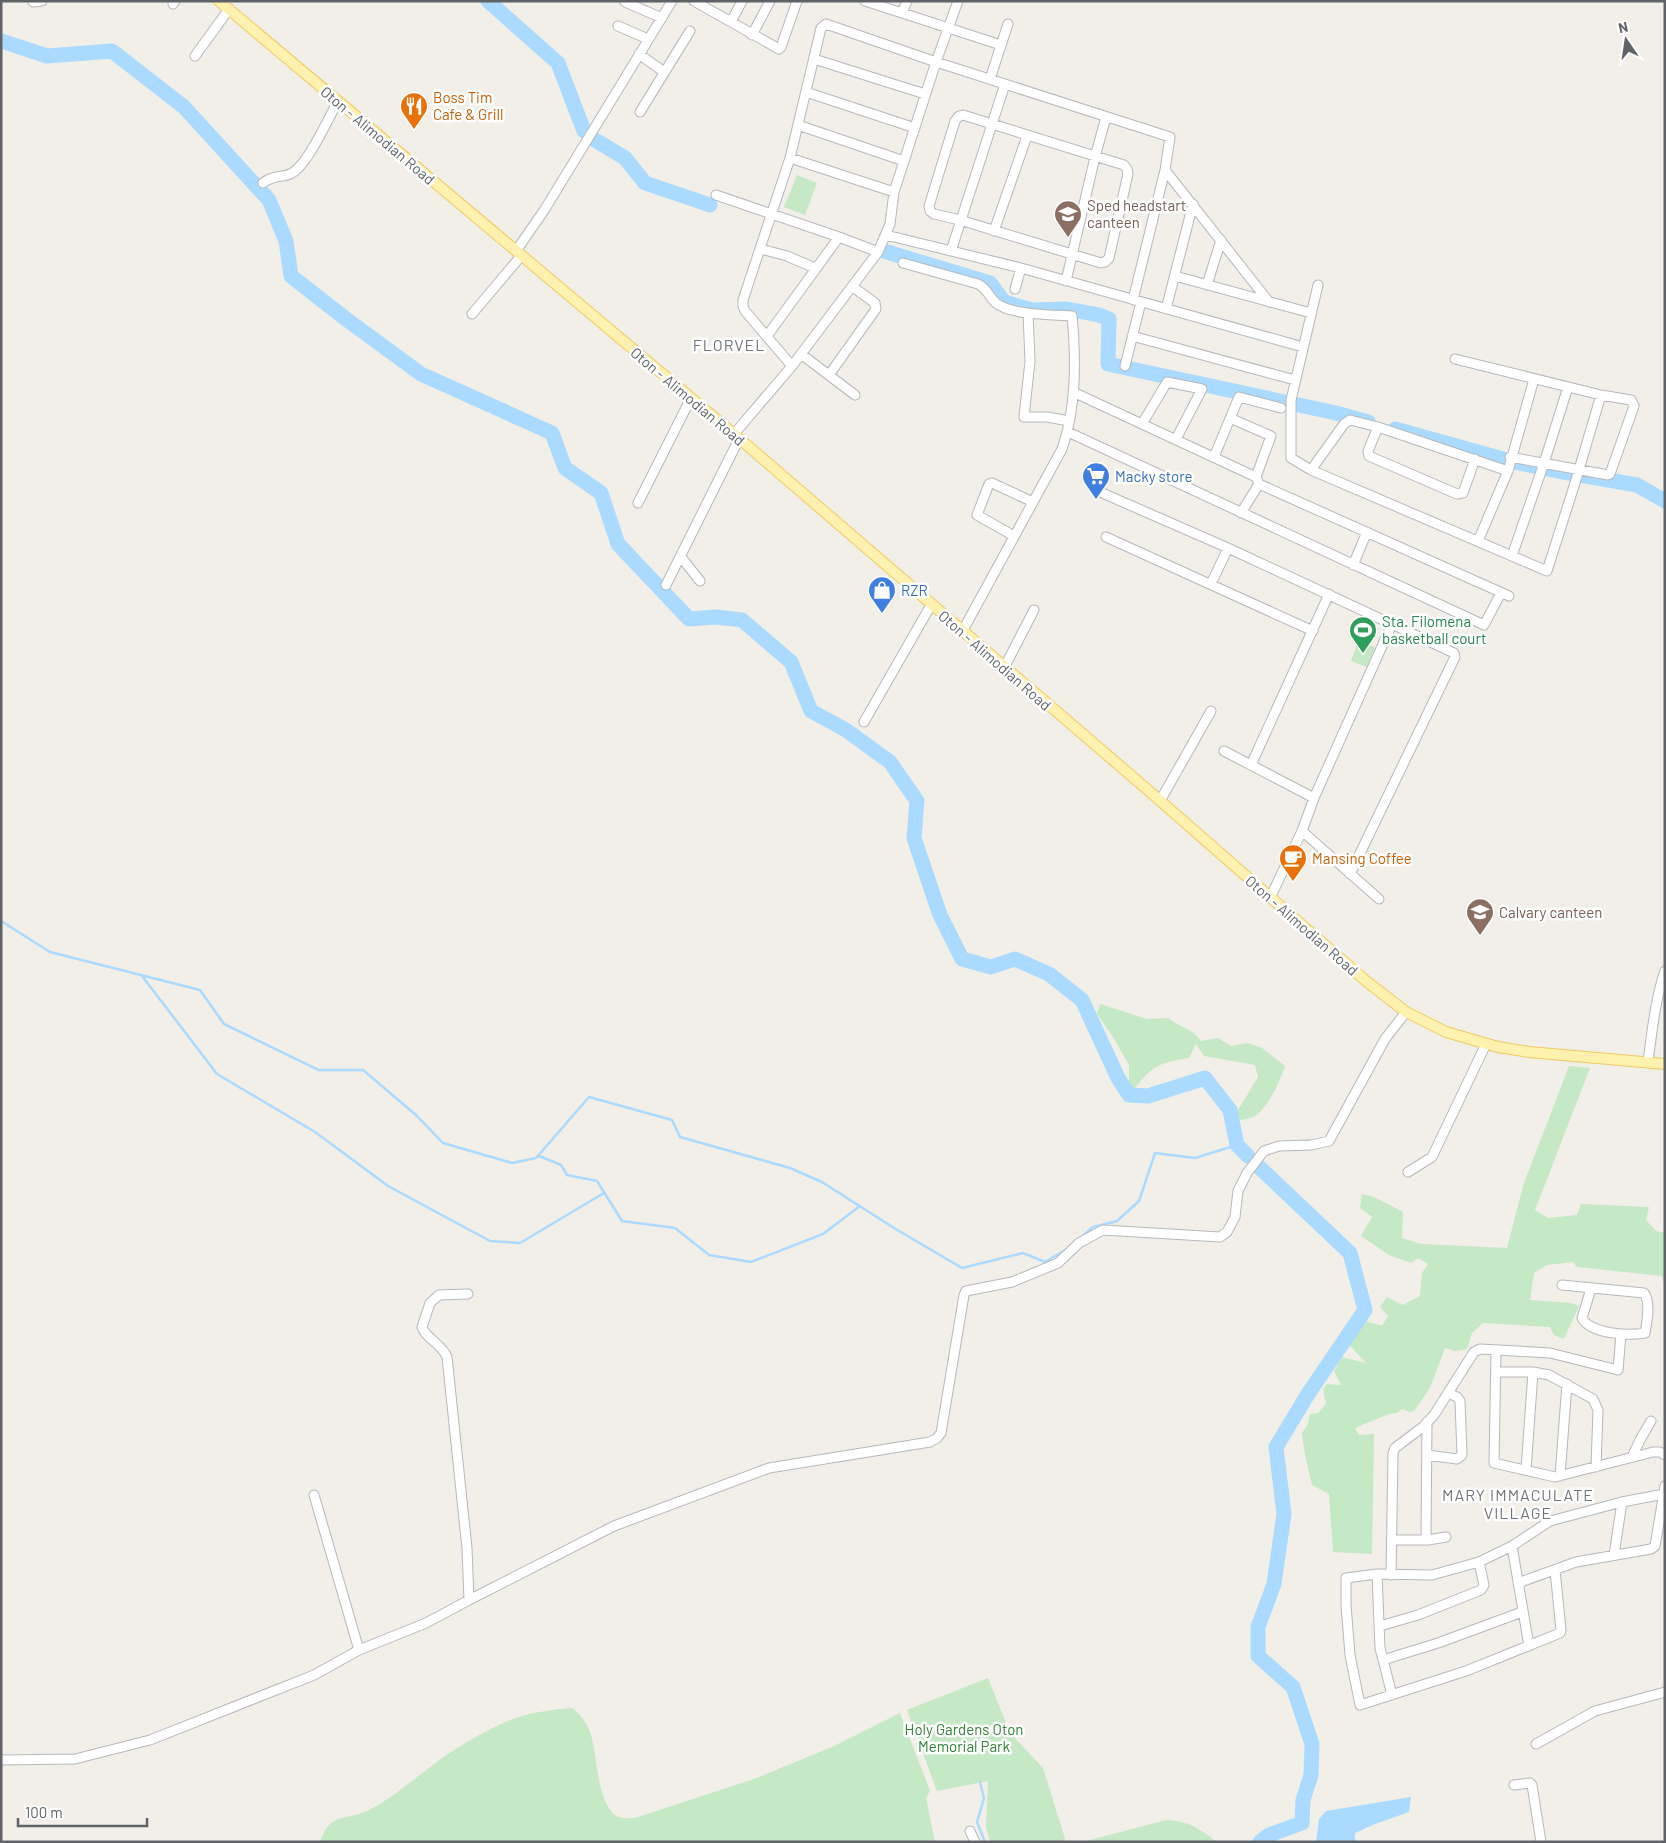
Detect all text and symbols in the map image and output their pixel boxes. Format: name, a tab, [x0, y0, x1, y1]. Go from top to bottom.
north arrow	[1601, 15, 1651, 65]
text: N	[1617, 18, 1629, 36]
street label: Oton - Alimodian Road	[317, 82, 439, 188]
place label: Boss Tim Cafe & Grill	[433, 88, 504, 123]
restaurant icon: Boss Tim Cafe & Grill	[399, 91, 429, 130]
place label: Sped headstart canteen	[1087, 196, 1186, 231]
school or university icon: Sped headstart canteen	[1053, 199, 1083, 238]
district label: FLORVEL	[693, 335, 765, 354]
street label: Oton - Alimodian Road	[627, 343, 749, 449]
supermarket icon: Macky store	[1081, 461, 1111, 500]
place label: Macky store	[1115, 467, 1193, 485]
shop icon: RZR	[867, 575, 897, 614]
place label: RZR	[901, 581, 928, 599]
street label: Oton - Alimodian Road	[935, 606, 1055, 714]
place label: Sta. Filomena basketball court	[1382, 612, 1487, 647]
sports icon: Sta. Filomena basketball court	[1348, 615, 1378, 654]
cafe icon: Mansing Coffee	[1278, 843, 1308, 882]
place label: Mansing Coffee	[1312, 849, 1412, 867]
street label: Oton - Alimodian Road	[1242, 871, 1362, 979]
school or university icon: Calvary canteen	[1465, 897, 1495, 936]
place label: Calvary canteen	[1499, 903, 1602, 921]
district label: MARY IMMACULATE VILLAGE	[1442, 1485, 1594, 1522]
park label: Holy Gardens Oton Memorial Park	[905, 1720, 1023, 1755]
scale bar	[18, 1796, 146, 1828]
text: 100 m	[25, 1803, 63, 1821]

